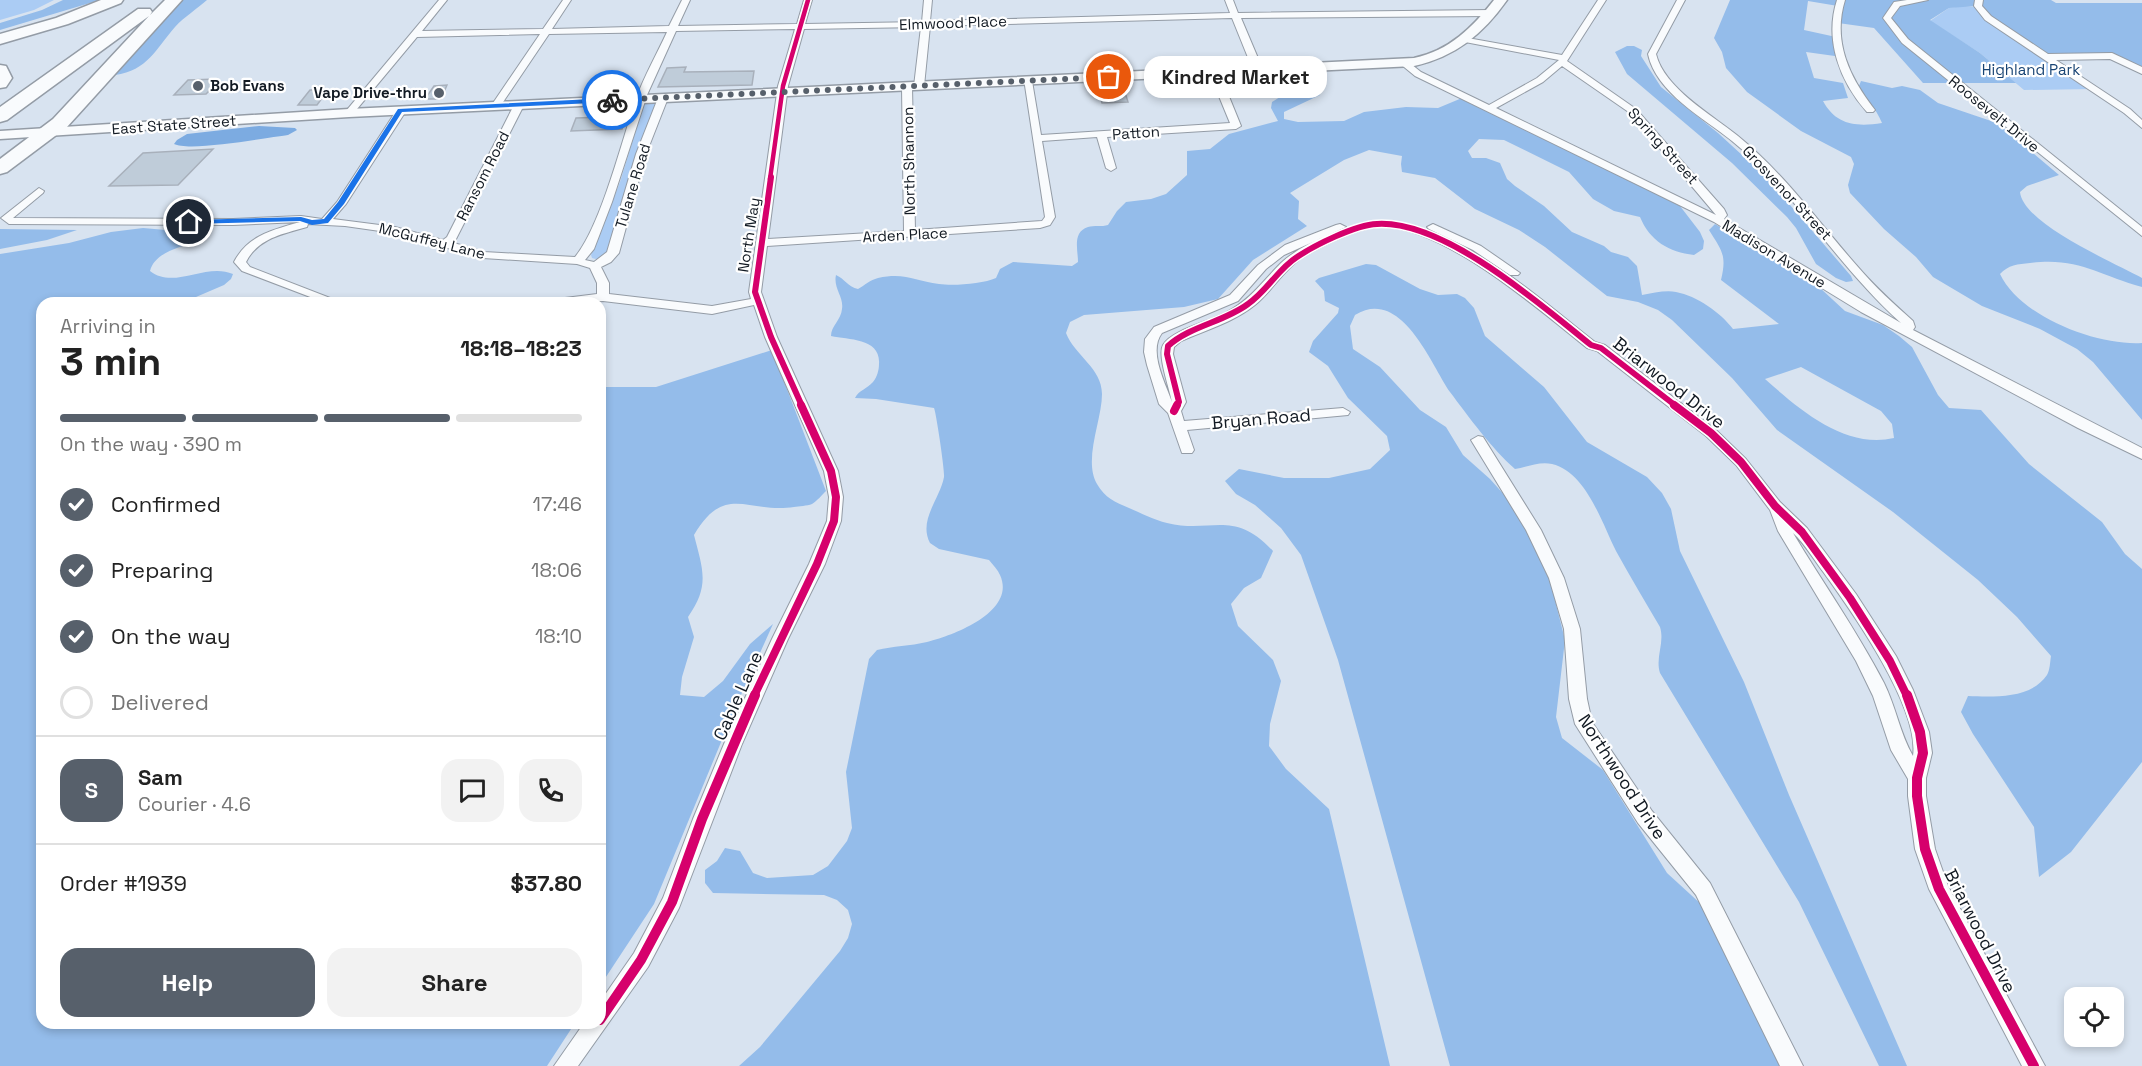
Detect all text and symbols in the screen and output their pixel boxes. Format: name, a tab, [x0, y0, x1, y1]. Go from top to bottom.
street label: Elmwood Place	[899, 11, 1007, 34]
pin	[1083, 51, 1134, 102]
callout: Kindred Market	[1145, 56, 1328, 98]
icon: bag	[1092, 60, 1125, 93]
park label: Highland Park	[1982, 60, 2080, 79]
text: Kindred Market	[1162, 64, 1310, 90]
courier	[582, 70, 642, 130]
street label: Roosevelt Drive	[1945, 71, 2044, 156]
place label: Bob Evans	[210, 76, 285, 95]
marker: Bob Evans	[191, 79, 205, 93]
place label: Vape Drive-thru	[313, 83, 427, 102]
icon: bike	[596, 84, 629, 117]
marker: Vape Drive-thru	[432, 86, 446, 100]
street label: Spring Street	[1624, 103, 1703, 188]
street label: North Shannon	[898, 106, 919, 216]
street label: East State Street	[111, 111, 237, 138]
street label: Patton	[1112, 121, 1160, 144]
street label: Ransom Road	[452, 128, 513, 224]
street label: Tulane Road	[611, 141, 654, 231]
street label: Grosvenor Street	[1739, 141, 1836, 244]
pin	[163, 196, 214, 247]
street label: North May	[733, 196, 764, 274]
icon: home	[172, 205, 205, 238]
street label: Madison Avenue	[1719, 215, 1830, 292]
street label: McGuffey Lane	[377, 218, 487, 263]
street label: Arden Place	[862, 223, 948, 246]
text: Arriving in	[60, 313, 156, 339]
street label: Briarwood Drive	[1609, 332, 1730, 434]
text: 18:18–18:23	[460, 334, 582, 362]
text: 3 min	[60, 337, 161, 386]
street label: Bryan Road	[1210, 403, 1312, 434]
text: On the way · 390 m	[60, 431, 242, 457]
icon: check	[60, 488, 93, 521]
text: Confirmed	[111, 490, 221, 518]
text: 17:46	[533, 491, 582, 517]
icon: check	[60, 554, 93, 587]
text: Preparing	[111, 556, 213, 584]
text: 18:06	[531, 557, 582, 583]
icon: check	[60, 620, 93, 653]
text: On the way	[111, 622, 230, 650]
text: 18:10	[535, 623, 582, 649]
street label: Cable Lane	[708, 648, 767, 744]
text: Delivered	[111, 688, 209, 716]
street label: Northwood Drive	[1573, 710, 1672, 844]
button: chat	[441, 759, 504, 822]
button: phone	[519, 759, 582, 822]
text: Sam	[138, 763, 183, 791]
text: S	[85, 776, 98, 804]
text: Courier · 4.6	[138, 791, 251, 817]
street label: Briarwood Drive	[1939, 865, 2022, 997]
text: Order #1939	[60, 869, 187, 897]
text: $37.80	[511, 869, 582, 897]
button: Help	[60, 948, 315, 1017]
button: Share	[327, 948, 582, 1017]
map controls	[2064, 987, 2124, 1047]
button: locate	[2064, 987, 2124, 1047]

